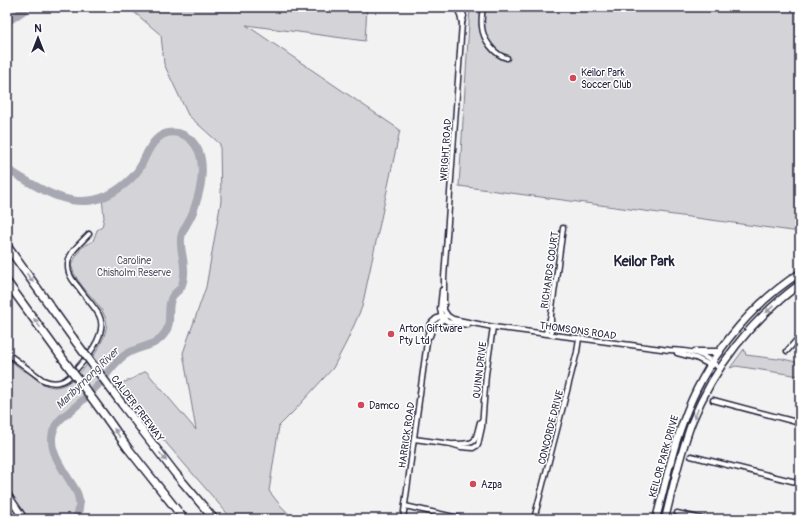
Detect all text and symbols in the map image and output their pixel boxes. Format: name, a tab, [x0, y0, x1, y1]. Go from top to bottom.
north arrow	[18, 18, 58, 58]
text: N	[34, 22, 42, 35]
place label: Keilor Park Soccer Club	[581, 67, 632, 91]
marker: Keilor Park Soccer Club	[568, 73, 578, 83]
street label: WRIGHT ROAD	[438, 118, 454, 182]
street label: RICHARDS COURT	[539, 230, 561, 309]
district label: Keilor Park	[613, 253, 675, 270]
park label: Caroline Chisholm Reserve	[97, 255, 171, 279]
one-way arrow	[26, 273, 34, 283]
one-way arrow	[765, 304, 775, 314]
one-way arrow	[33, 318, 41, 329]
street label: THOMSONS ROAD	[539, 320, 617, 342]
place label: Arton Giftware Pty Ltd	[399, 323, 462, 347]
marker: Arton Giftware Pty Ltd	[386, 329, 396, 339]
street label: QUINN DRIVE	[471, 341, 489, 399]
water label: Maribyrnong River	[53, 344, 123, 412]
street label: CALDER FREEWAY	[108, 373, 166, 444]
street label: CONCORDE DRIVE	[536, 389, 566, 466]
marker: Damco	[356, 400, 366, 410]
place label: Damco	[369, 400, 400, 412]
street label: HARRICK ROAD	[396, 401, 418, 469]
one-way arrow	[692, 409, 698, 421]
street label: KEILOR PARK DRIVE	[646, 414, 681, 499]
one-way arrow	[113, 428, 121, 438]
one-way arrow	[158, 452, 166, 462]
marker: Azpa	[468, 479, 478, 489]
place label: Azpa	[481, 479, 502, 491]

